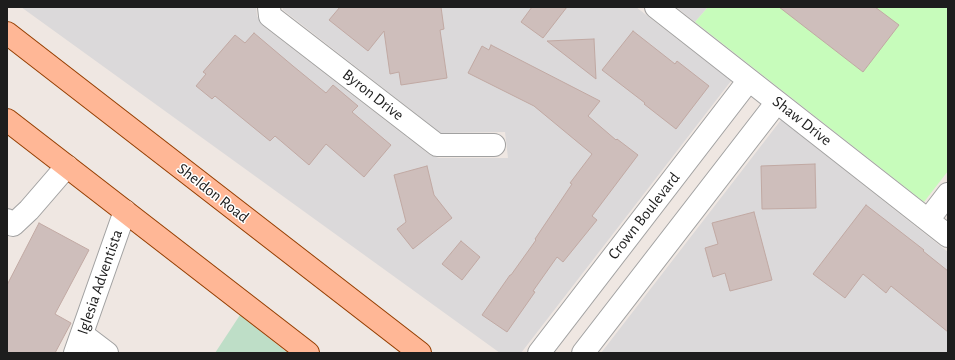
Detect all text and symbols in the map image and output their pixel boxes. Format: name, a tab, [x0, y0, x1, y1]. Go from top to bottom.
street label: Byron Drive	[339, 65, 407, 125]
street label: Shaw Drive	[769, 92, 835, 150]
street label: Sheldon Road	[173, 159, 253, 227]
street label: Crown Boulevard	[604, 169, 684, 263]
street label: Iglesia Adventista	[73, 227, 127, 337]

